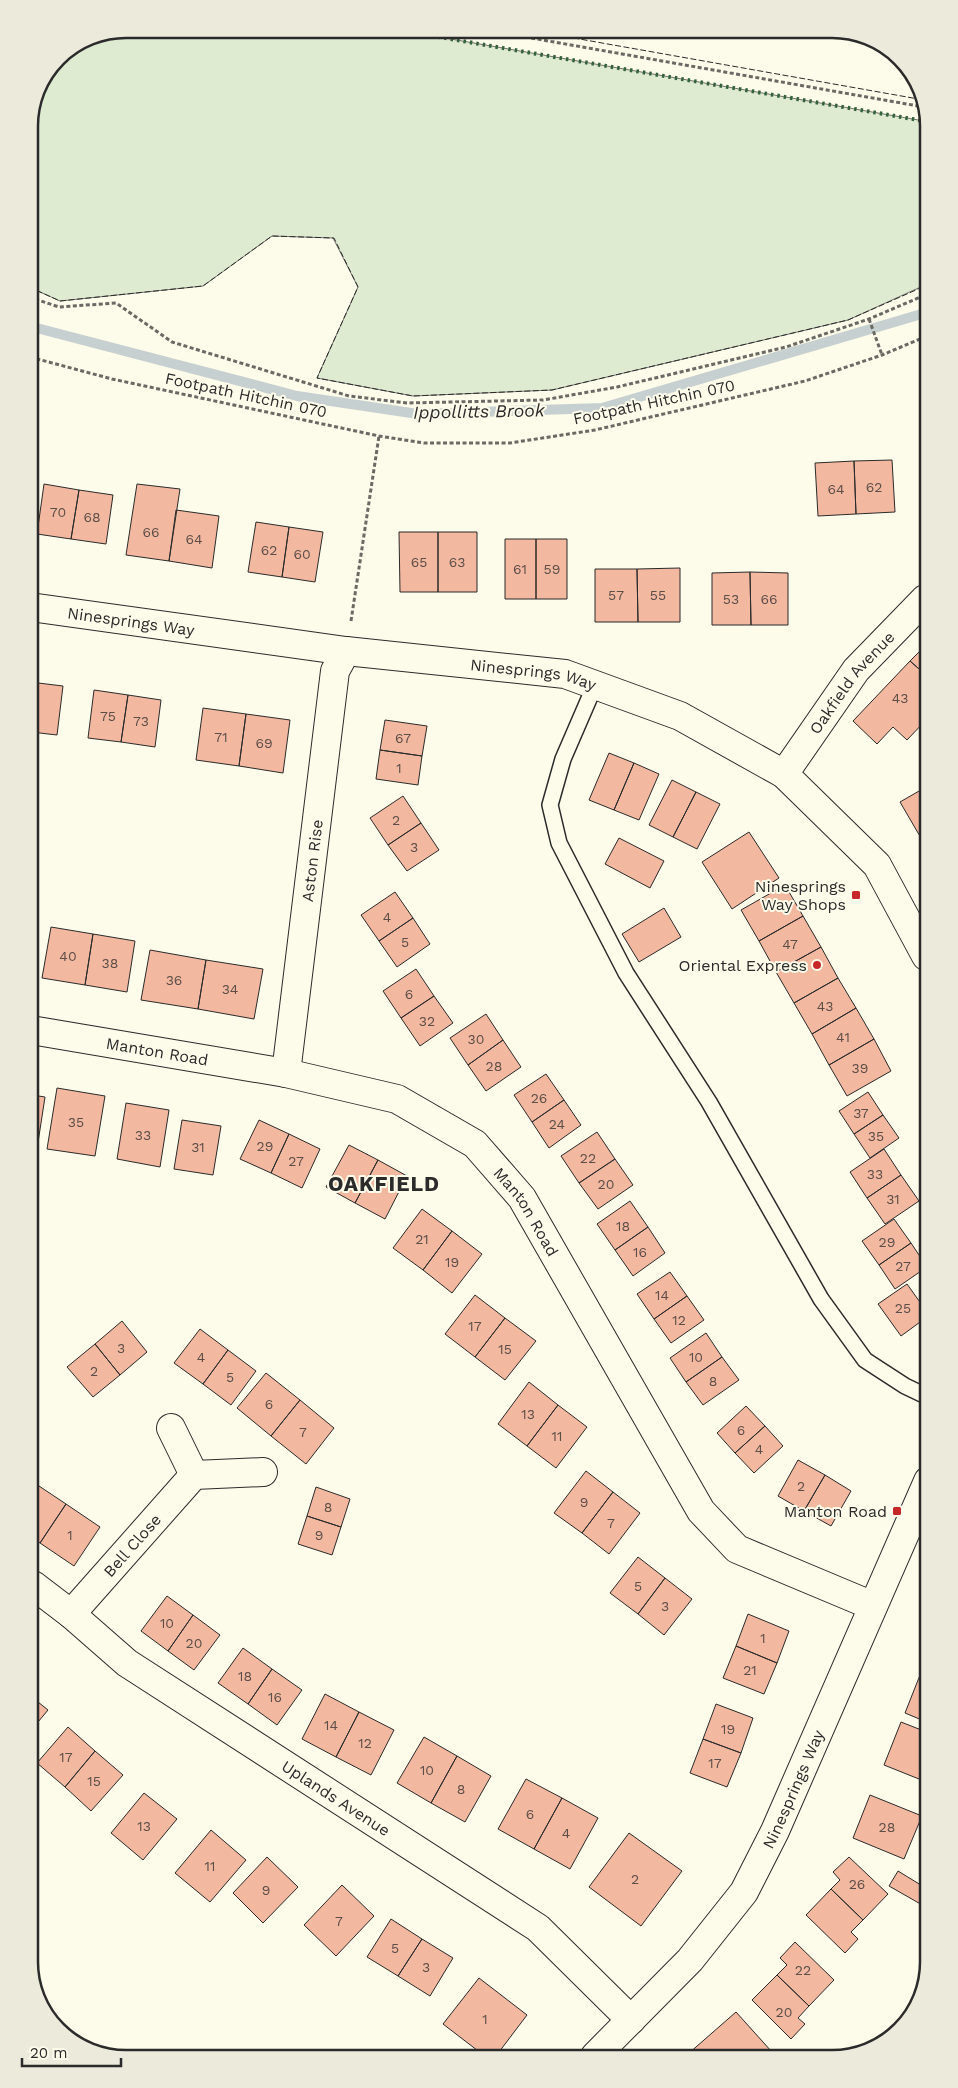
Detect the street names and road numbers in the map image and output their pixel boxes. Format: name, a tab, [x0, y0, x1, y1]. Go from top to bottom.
street label: Footpath Hitchin 070	[163, 369, 329, 421]
street label: Footpath Hitchin 070	[571, 376, 737, 428]
street label: Ninesprings Way	[66, 603, 196, 639]
street label: Oakfield Avenue	[805, 627, 898, 738]
street label: Ninesprings Way	[469, 655, 600, 694]
street label: Aston Rise	[297, 818, 326, 903]
street label: Manton Road	[105, 1033, 210, 1069]
street label: Manton Road	[490, 1163, 563, 1259]
street label: Bell Close	[99, 1510, 165, 1580]
street label: Ninesprings Way	[758, 1726, 828, 1852]
street label: Uplands Avenue	[278, 1756, 394, 1840]

